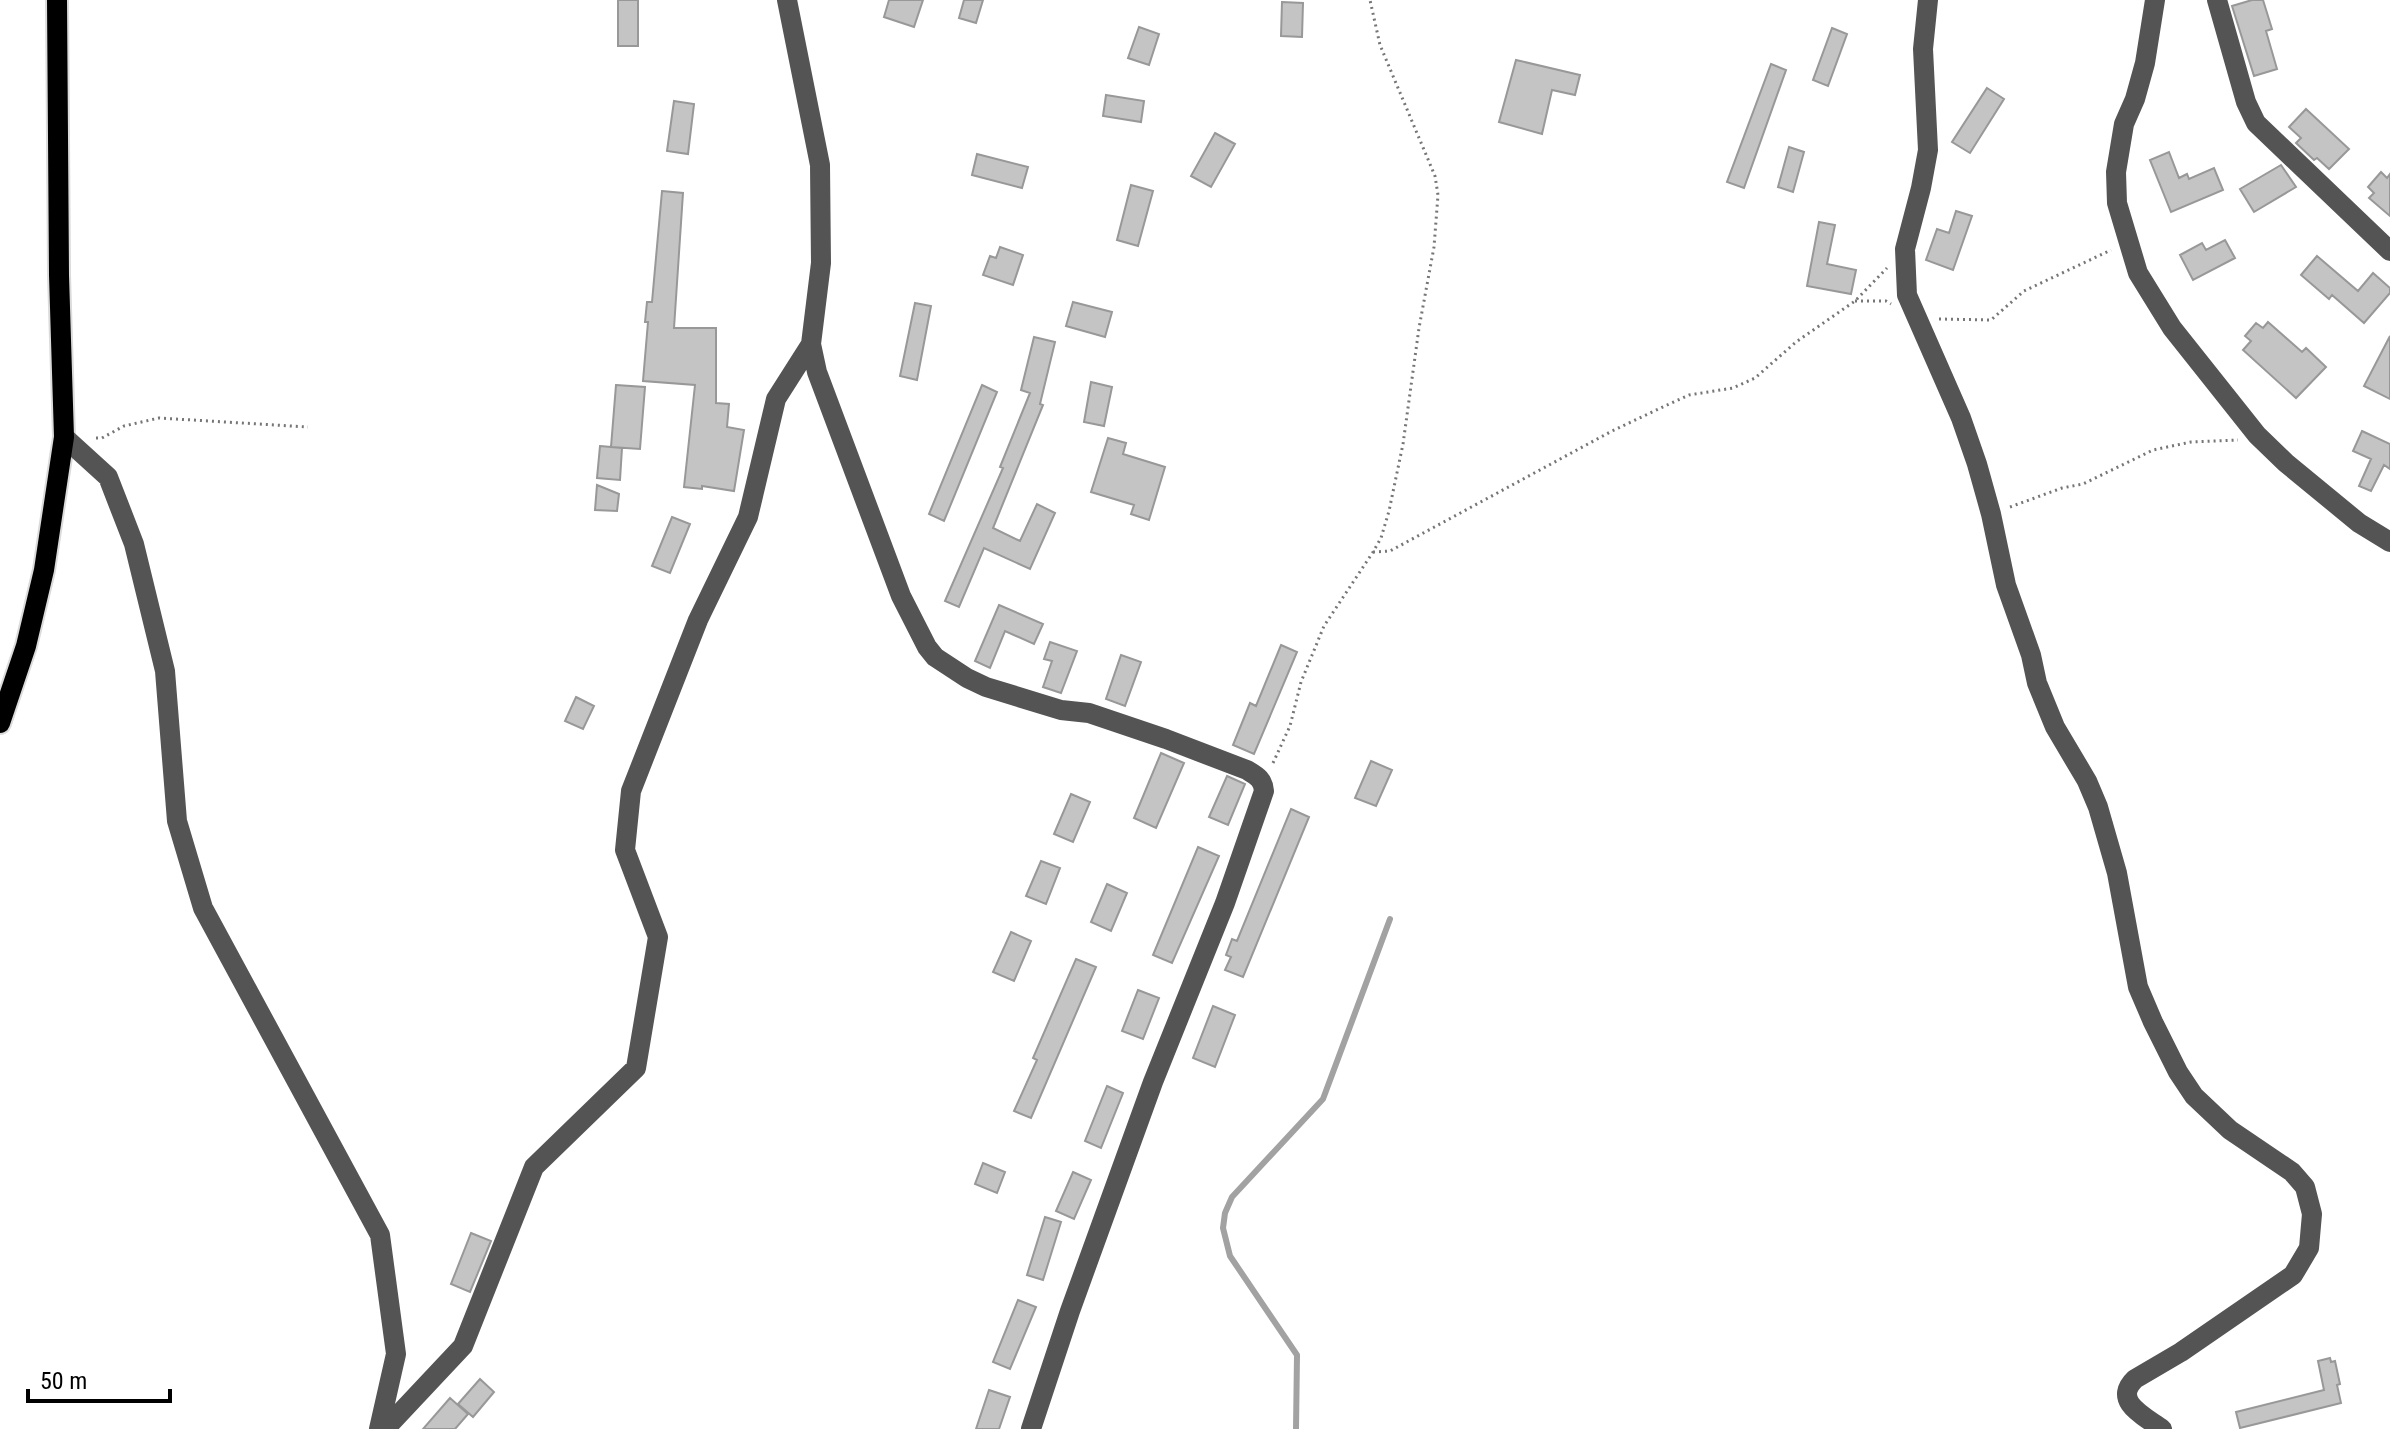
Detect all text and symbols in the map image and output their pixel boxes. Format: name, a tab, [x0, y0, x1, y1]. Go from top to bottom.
scale bar	[28, 1353, 170, 1403]
text: 50 m	[40, 1367, 87, 1395]

